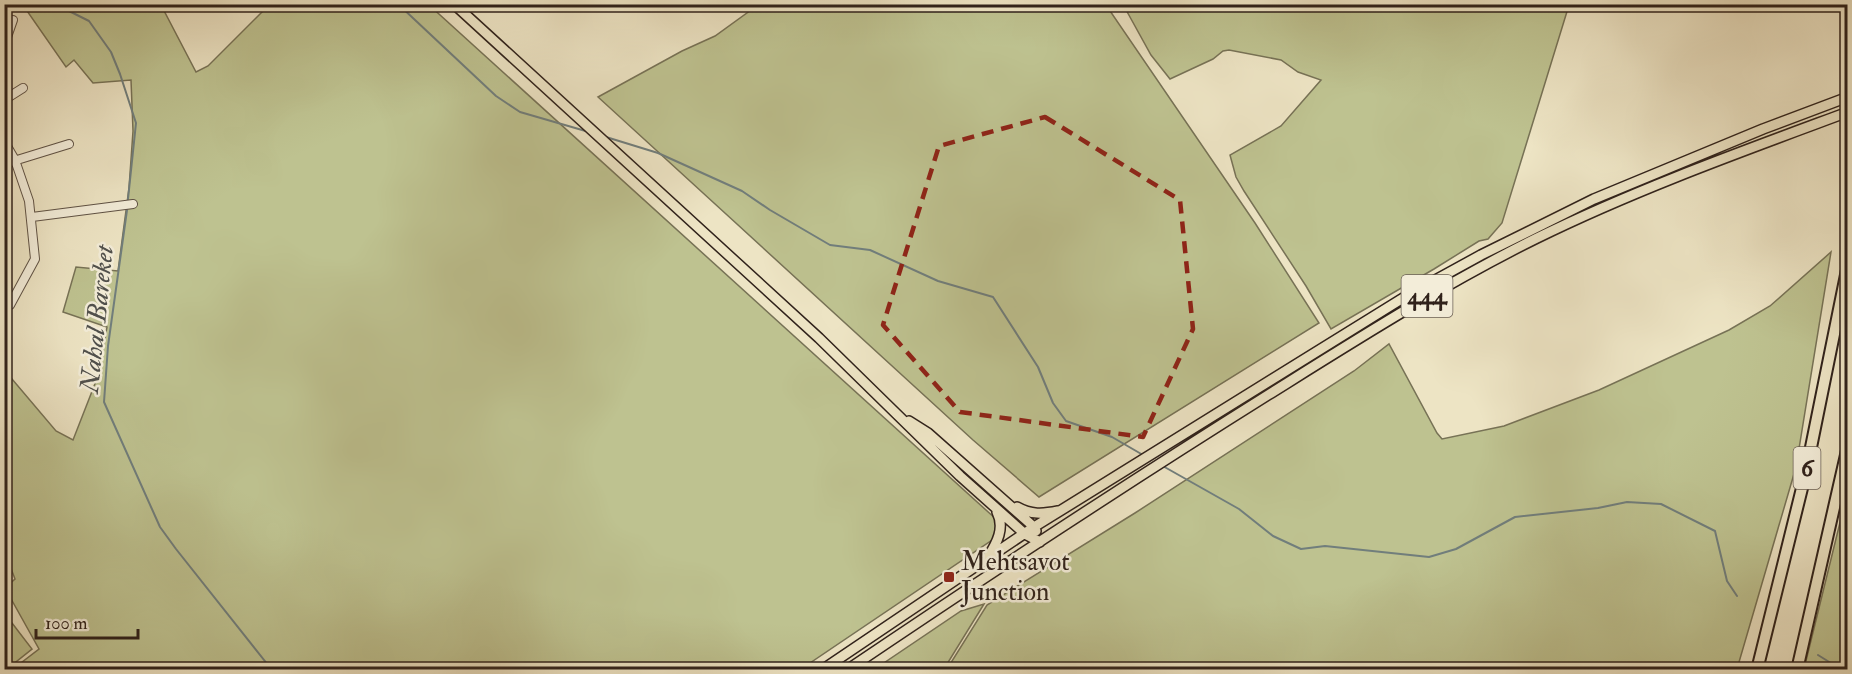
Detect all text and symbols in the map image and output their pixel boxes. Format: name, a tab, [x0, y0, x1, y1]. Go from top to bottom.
water label: Nahal Bareket	[73, 242, 121, 397]
road number: 444	[1402, 275, 1452, 317]
road number: 6	[1794, 447, 1820, 489]
place label: Mehtsavot Junction	[960, 546, 1070, 608]
marker: Mehtsavot Junction	[942, 570, 956, 584]
scale bar	[36, 602, 138, 640]
text: 100 m	[45, 612, 88, 635]

